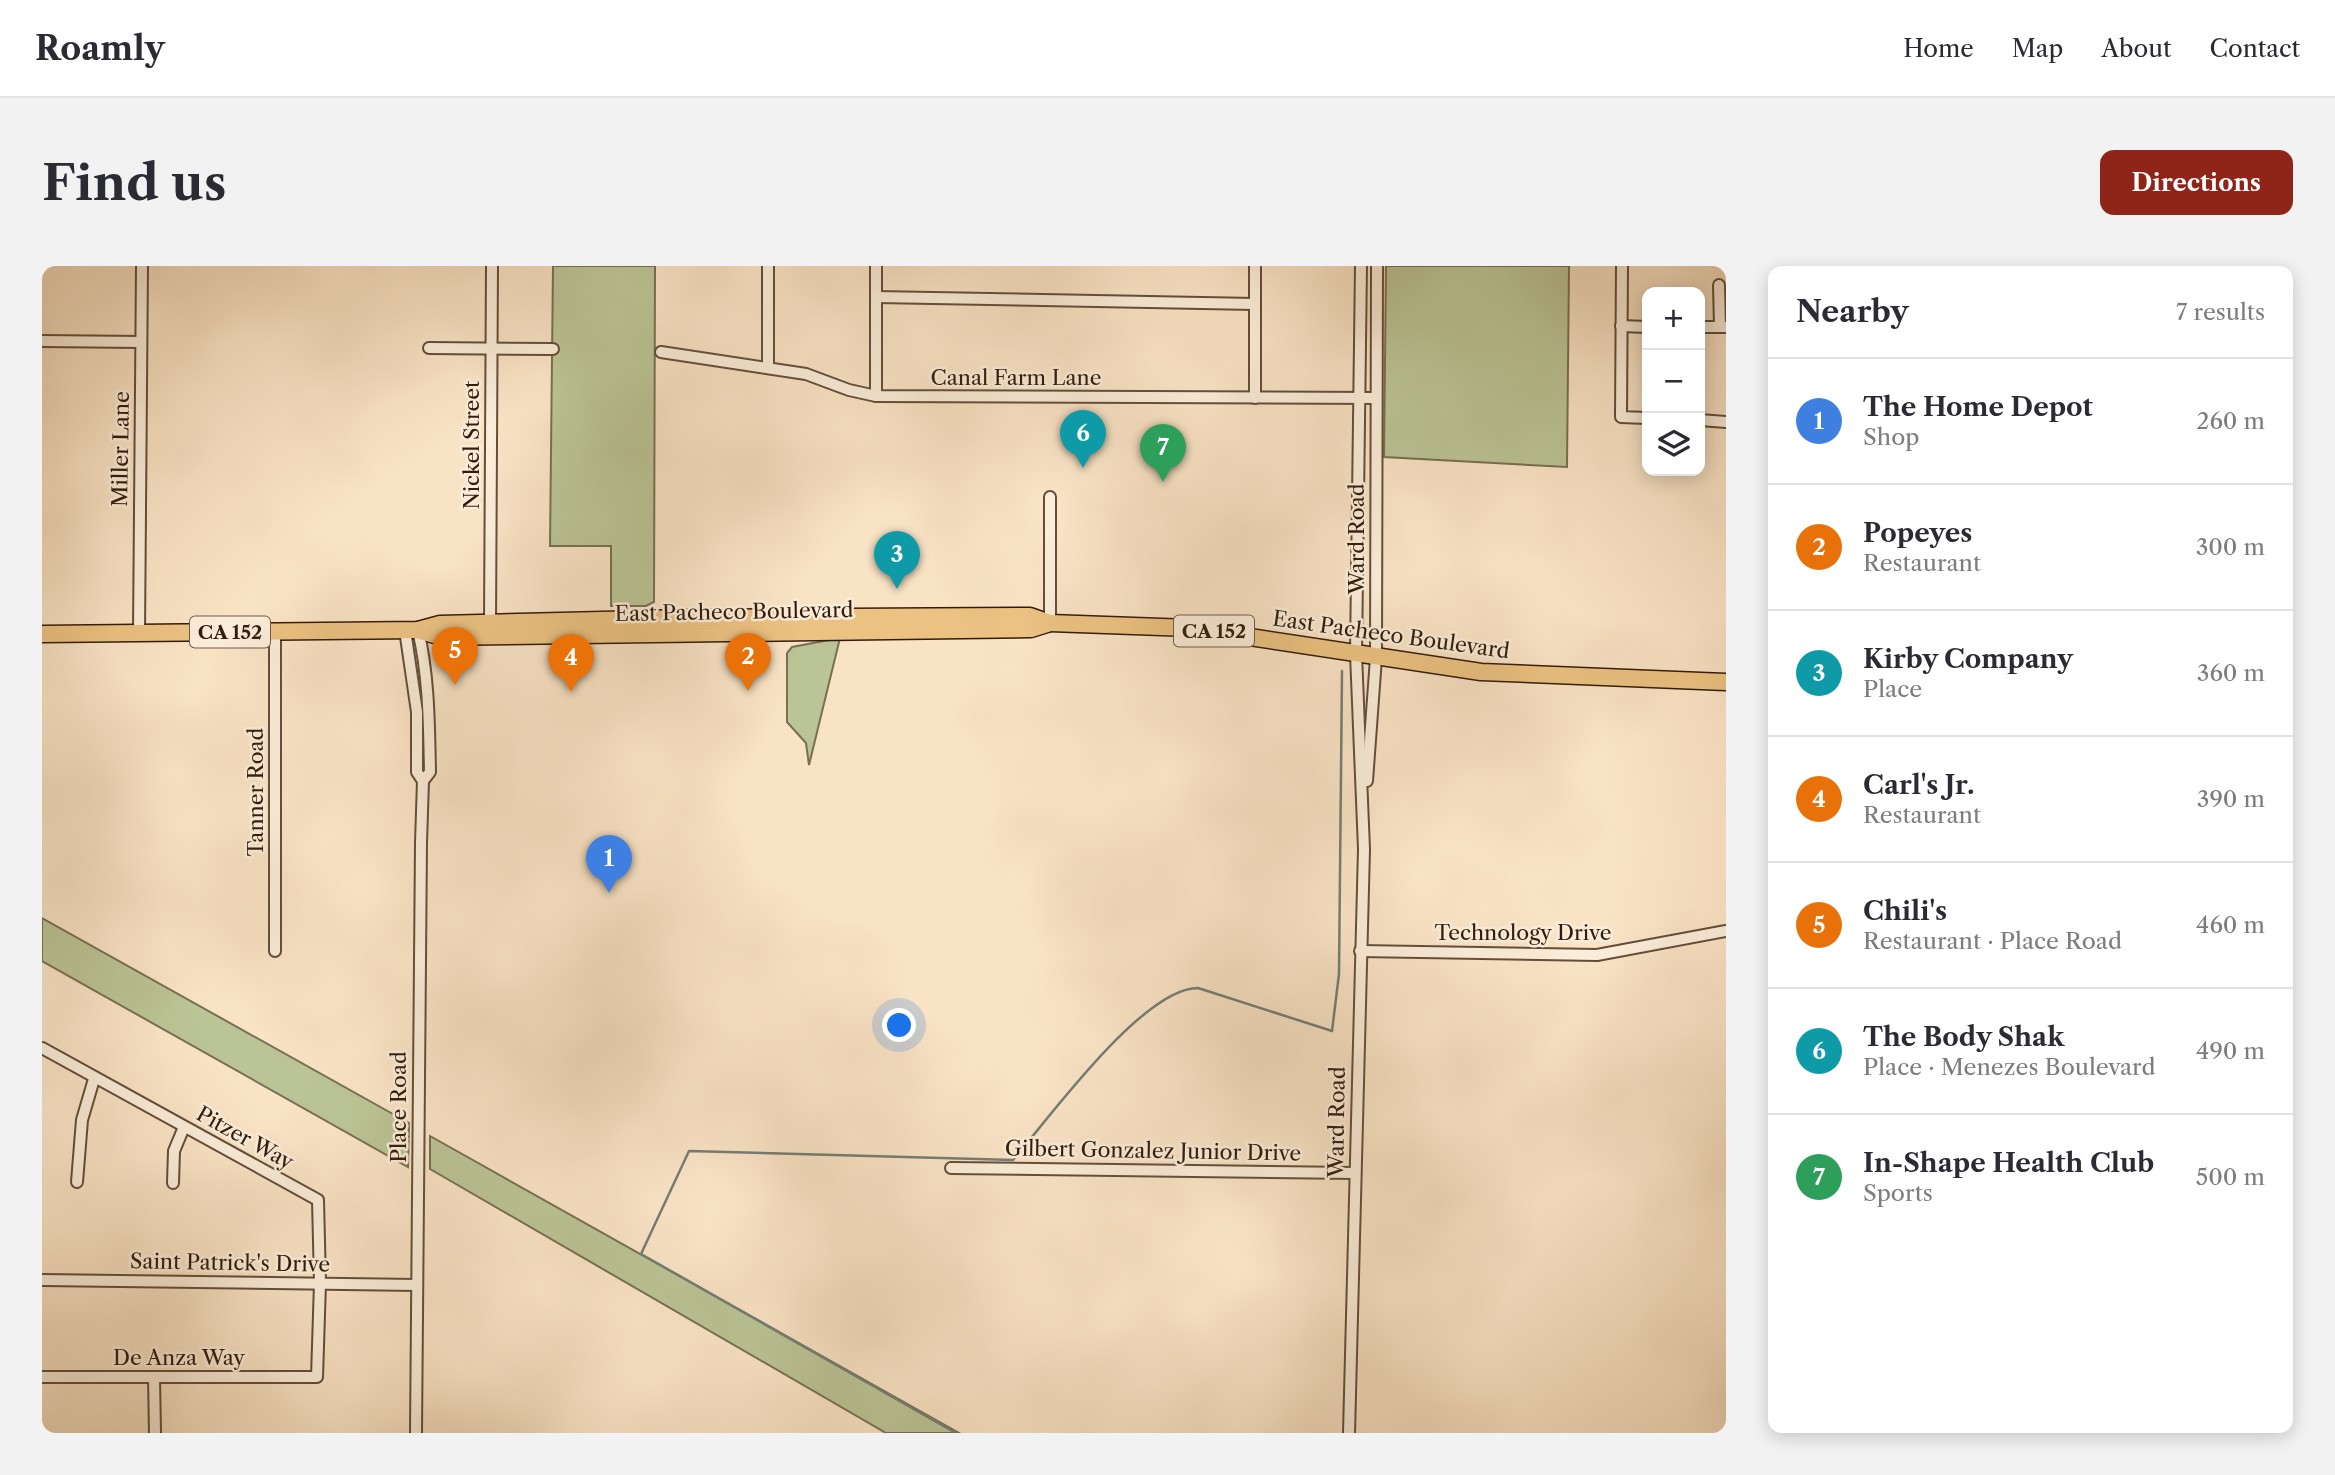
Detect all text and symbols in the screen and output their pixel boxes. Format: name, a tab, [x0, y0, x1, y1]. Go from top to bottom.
text: Roamly	[35, 28, 165, 69]
text: Home	[1903, 34, 1974, 63]
text: Map	[2012, 34, 2063, 63]
text: About	[2101, 34, 2172, 63]
text: Contact	[2210, 34, 2300, 63]
button: Directions	[2100, 150, 2293, 215]
text: Find us	[42, 152, 226, 213]
map controls	[1642, 287, 1705, 476]
button: +	[1642, 287, 1705, 350]
text: Nearby	[1796, 293, 1909, 330]
text: 7 results	[2176, 298, 2265, 326]
button: −	[1642, 350, 1705, 413]
street label: Canal Farm Lane	[930, 365, 1102, 390]
street label: Nickel Street	[459, 380, 484, 510]
street label: Miller Lane	[107, 391, 134, 507]
text: The Home Depot	[1863, 391, 2093, 423]
text: 1	[1814, 407, 1824, 435]
text: 260 m	[2196, 407, 2265, 435]
pin: 6	[1060, 410, 1106, 468]
button: layers	[1642, 413, 1705, 476]
text: Shop	[1863, 423, 1919, 451]
pin: 7	[1140, 424, 1186, 482]
street label: Ward Road	[1344, 483, 1369, 596]
text: Popeyes	[1863, 517, 1972, 549]
pin: 3	[874, 531, 920, 589]
text: 2	[1812, 533, 1826, 561]
text: 300 m	[2196, 533, 2265, 561]
text: Restaurant	[1863, 549, 1981, 577]
street label: East Pacheco Boulevard	[614, 597, 854, 626]
street label: East Pacheco Boulevard	[1271, 605, 1511, 664]
road number: CA 152	[190, 616, 270, 648]
road number: CA 152	[1174, 616, 1254, 646]
pin: 5	[432, 627, 478, 685]
pin: 2	[725, 633, 771, 691]
pin: 4	[548, 634, 594, 692]
text: Kirby Company	[1863, 643, 2073, 675]
text: 3	[1813, 659, 1826, 687]
text: 360 m	[2197, 659, 2265, 687]
text: Place	[1863, 675, 1922, 703]
street label: Tanner Road	[243, 727, 268, 856]
text: Carl's Jr.	[1863, 769, 1974, 801]
text: 4	[1812, 785, 1826, 813]
text: 390 m	[2197, 785, 2265, 813]
text: Restaurant	[1863, 801, 1981, 829]
pin: 1	[586, 835, 632, 893]
text: Chili's	[1863, 895, 1947, 927]
text: 5	[1813, 911, 1825, 939]
text: 460 m	[2196, 911, 2265, 939]
street label: Technology Drive	[1434, 920, 1612, 945]
text: Restaurant · Place Road	[1863, 927, 2122, 955]
your location	[882, 1008, 916, 1042]
text: The Body Shak	[1863, 1021, 2064, 1053]
text: 6	[1812, 1037, 1826, 1065]
text: 490 m	[2196, 1037, 2265, 1065]
street label: Place Road	[386, 1051, 411, 1163]
text: Place · Menezes Boulevard	[1863, 1053, 2156, 1081]
street label: Ward Road	[1323, 1066, 1350, 1179]
street label: Pitzer Way	[192, 1101, 298, 1175]
street label: Gilbert Gonzalez Junior Drive	[1005, 1135, 1301, 1166]
text: In-Shape Health Club	[1863, 1147, 2154, 1179]
text: 7	[1813, 1163, 1825, 1191]
text: 500 m	[2196, 1163, 2265, 1191]
text: Sports	[1863, 1179, 1933, 1207]
street label: Saint Patrick's Drive	[130, 1248, 330, 1277]
street label: De Anza Way	[113, 1345, 245, 1370]

